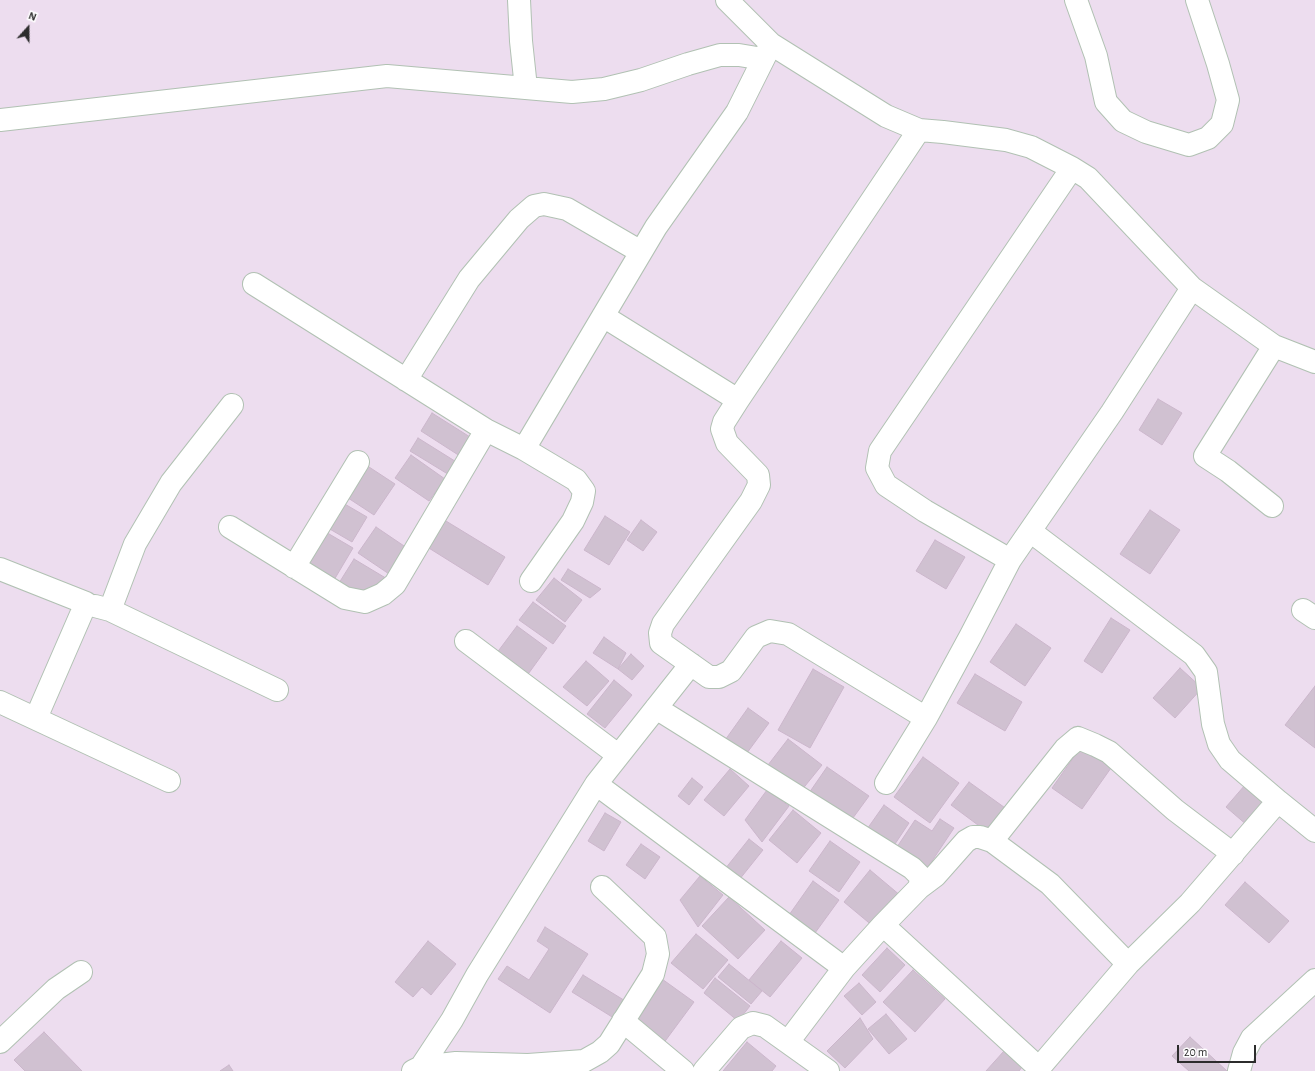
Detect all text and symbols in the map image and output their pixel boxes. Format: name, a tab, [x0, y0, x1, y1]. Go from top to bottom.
north arrow	[8, 8, 48, 48]
text: N	[27, 10, 38, 23]
scale bar	[1179, 1037, 1258, 1063]
text: 20 m	[1184, 1046, 1207, 1058]

